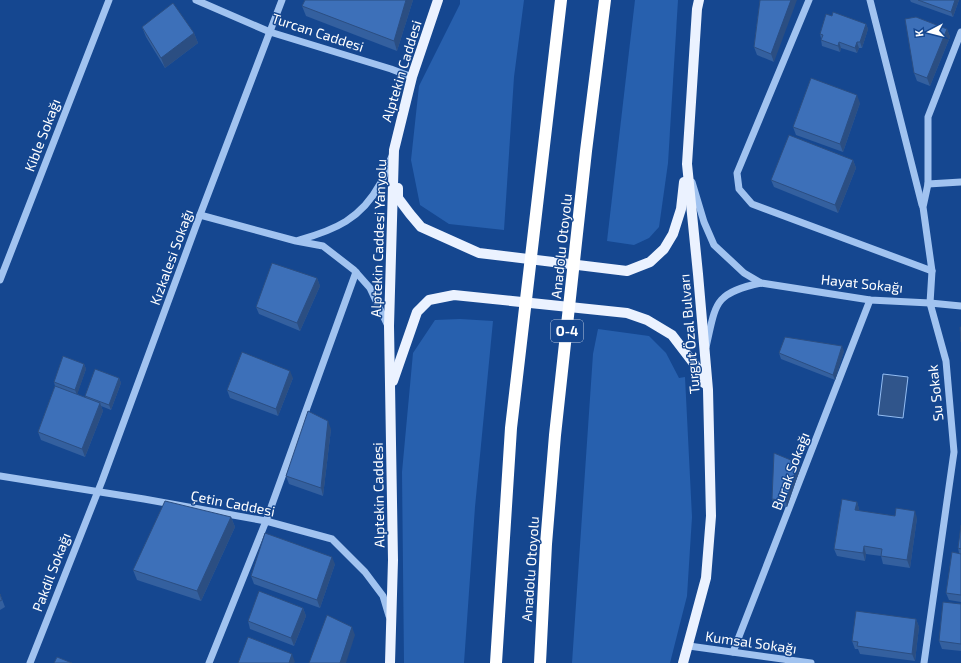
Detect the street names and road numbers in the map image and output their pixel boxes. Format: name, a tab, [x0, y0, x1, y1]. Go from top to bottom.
street label: Turcan Caddesi	[270, 9, 366, 55]
street label: Alptekin Caddesi	[377, 18, 425, 124]
street label: Kible Sokağı	[20, 96, 64, 174]
street label: Alptekin Caddesi Yanyolu	[367, 158, 389, 318]
street label: Anadolu Otoyolu	[547, 193, 575, 299]
street label: Kızkalesi Sokağı	[146, 207, 196, 307]
street label: Hayat Sokağı	[820, 270, 904, 296]
street label: Turgut Özal Bulvarı	[675, 273, 703, 395]
road number: O-4	[551, 320, 583, 342]
street label: Su Sokak	[924, 364, 946, 422]
street label: Burak Sokağı	[767, 430, 813, 512]
street label: Alptekin Caddesi	[369, 442, 387, 548]
street label: Çetin Caddesi	[189, 487, 277, 520]
street label: Anadolu Otoyolu	[518, 516, 542, 622]
street label: Pakdil Sokağı	[28, 530, 74, 614]
street label: Kumsal Sokağı	[704, 627, 798, 657]

